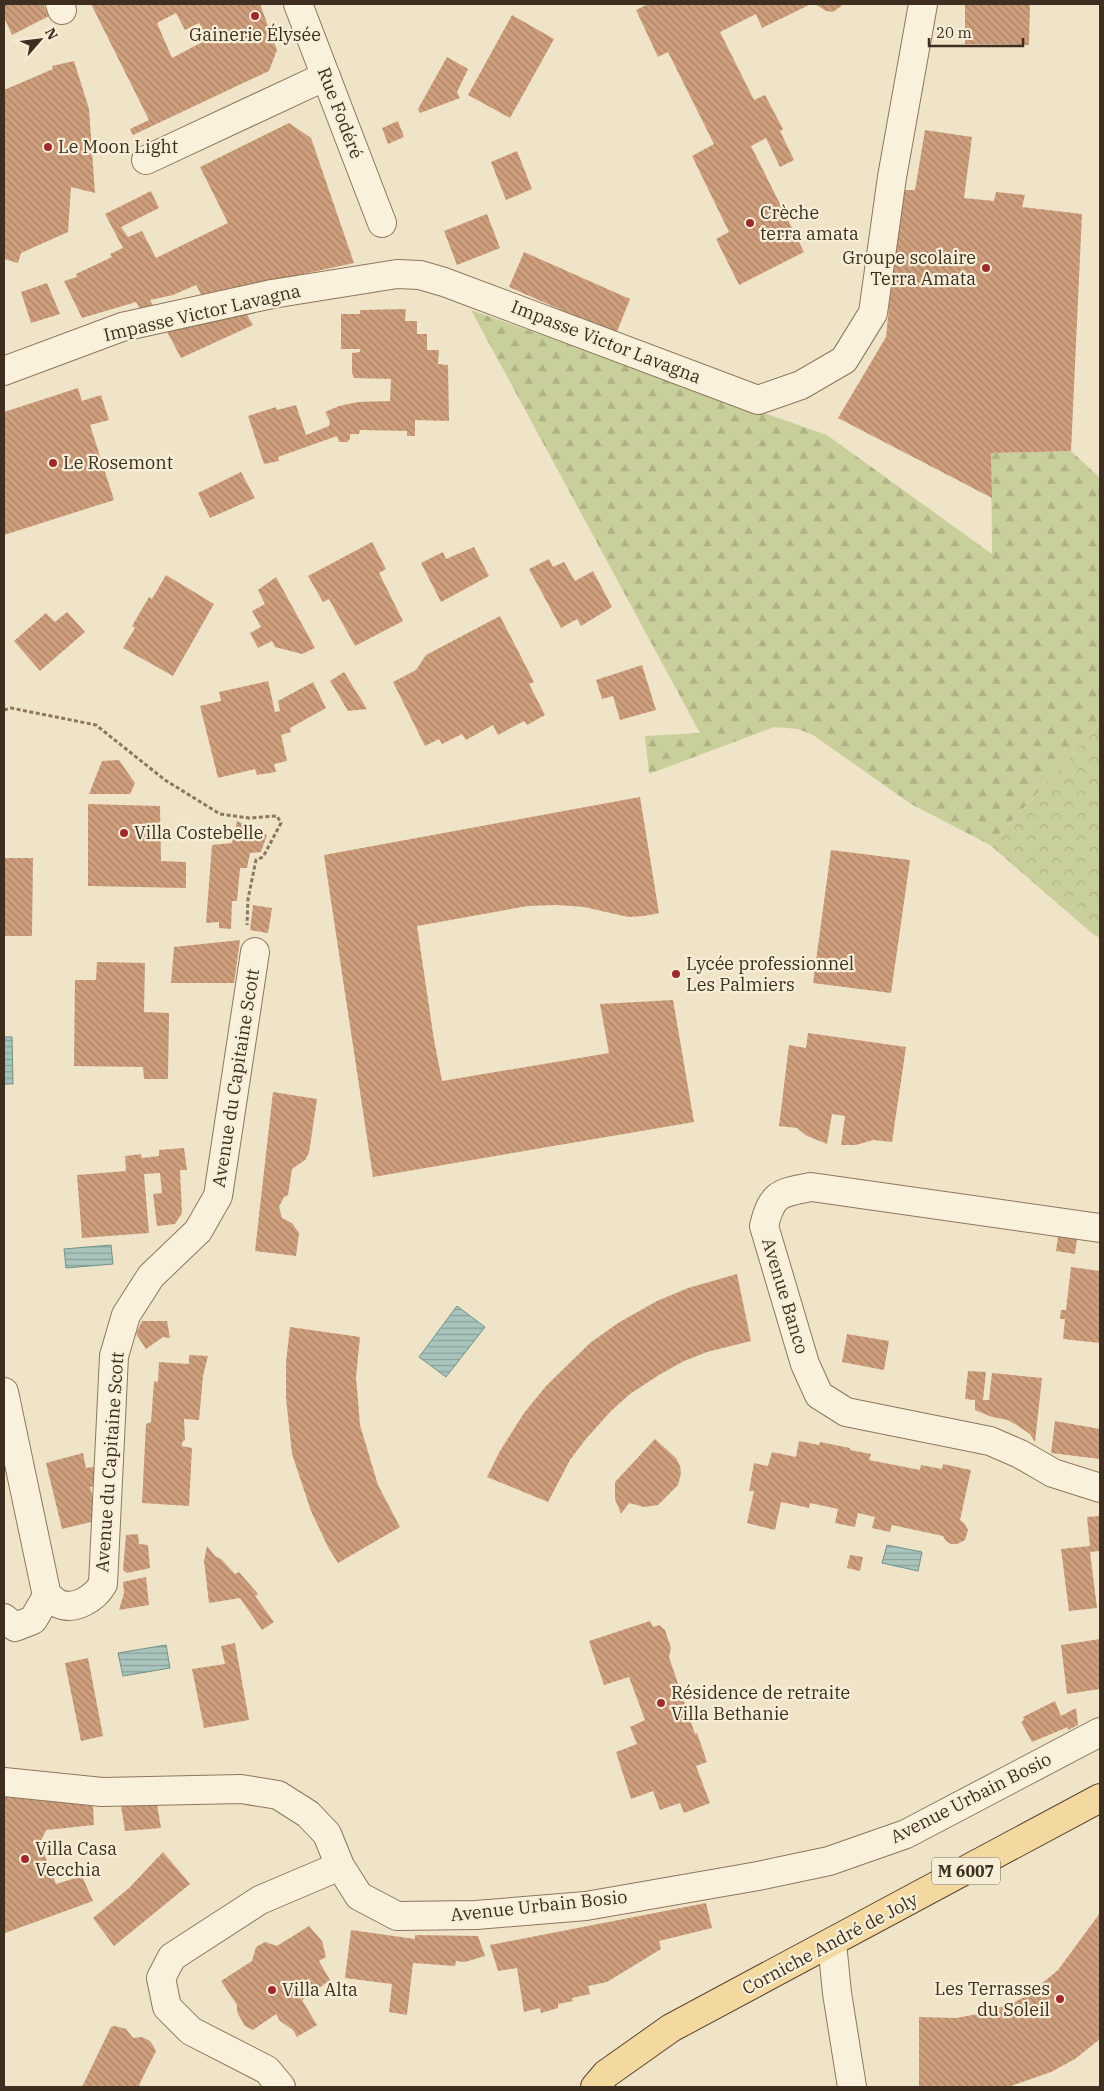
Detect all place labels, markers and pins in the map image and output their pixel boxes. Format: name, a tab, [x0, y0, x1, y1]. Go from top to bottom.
marker: Gainerie Élysée	[249, 10, 261, 22]
place label: Gainerie Élysée	[189, 23, 321, 46]
place label: Le Moon Light	[58, 135, 178, 158]
marker: Le Moon Light	[42, 141, 54, 153]
place label: Crèche terra amata	[760, 201, 859, 245]
marker: Crèche terra amata	[744, 217, 756, 229]
place label: Groupe scolaire Terra Amata	[842, 246, 976, 290]
marker: Groupe scolaire Terra Amata	[980, 262, 992, 274]
place label: Le Rosemont	[63, 451, 173, 474]
marker: Le Rosemont	[47, 457, 59, 469]
place label: Villa Costebelle	[134, 821, 263, 844]
marker: Villa Costebelle	[118, 827, 130, 839]
place label: Lycée professionnel Les Palmiers	[686, 952, 854, 996]
marker: Lycée professionnel Les Palmiers	[670, 968, 682, 980]
place label: Résidence de retraite Villa Bethanie	[671, 1681, 850, 1725]
marker: Résidence de retraite Villa Bethanie	[655, 1697, 667, 1709]
place label: Villa Casa Vecchia	[35, 1837, 117, 1881]
marker: Villa Casa Vecchia	[19, 1853, 31, 1865]
place label: Les Terrasses du Soleil	[934, 1977, 1050, 2021]
place label: Villa Alta	[282, 1978, 358, 2001]
marker: Villa Alta	[266, 1984, 278, 1996]
marker: Les Terrasses du Soleil	[1054, 1993, 1066, 2005]

